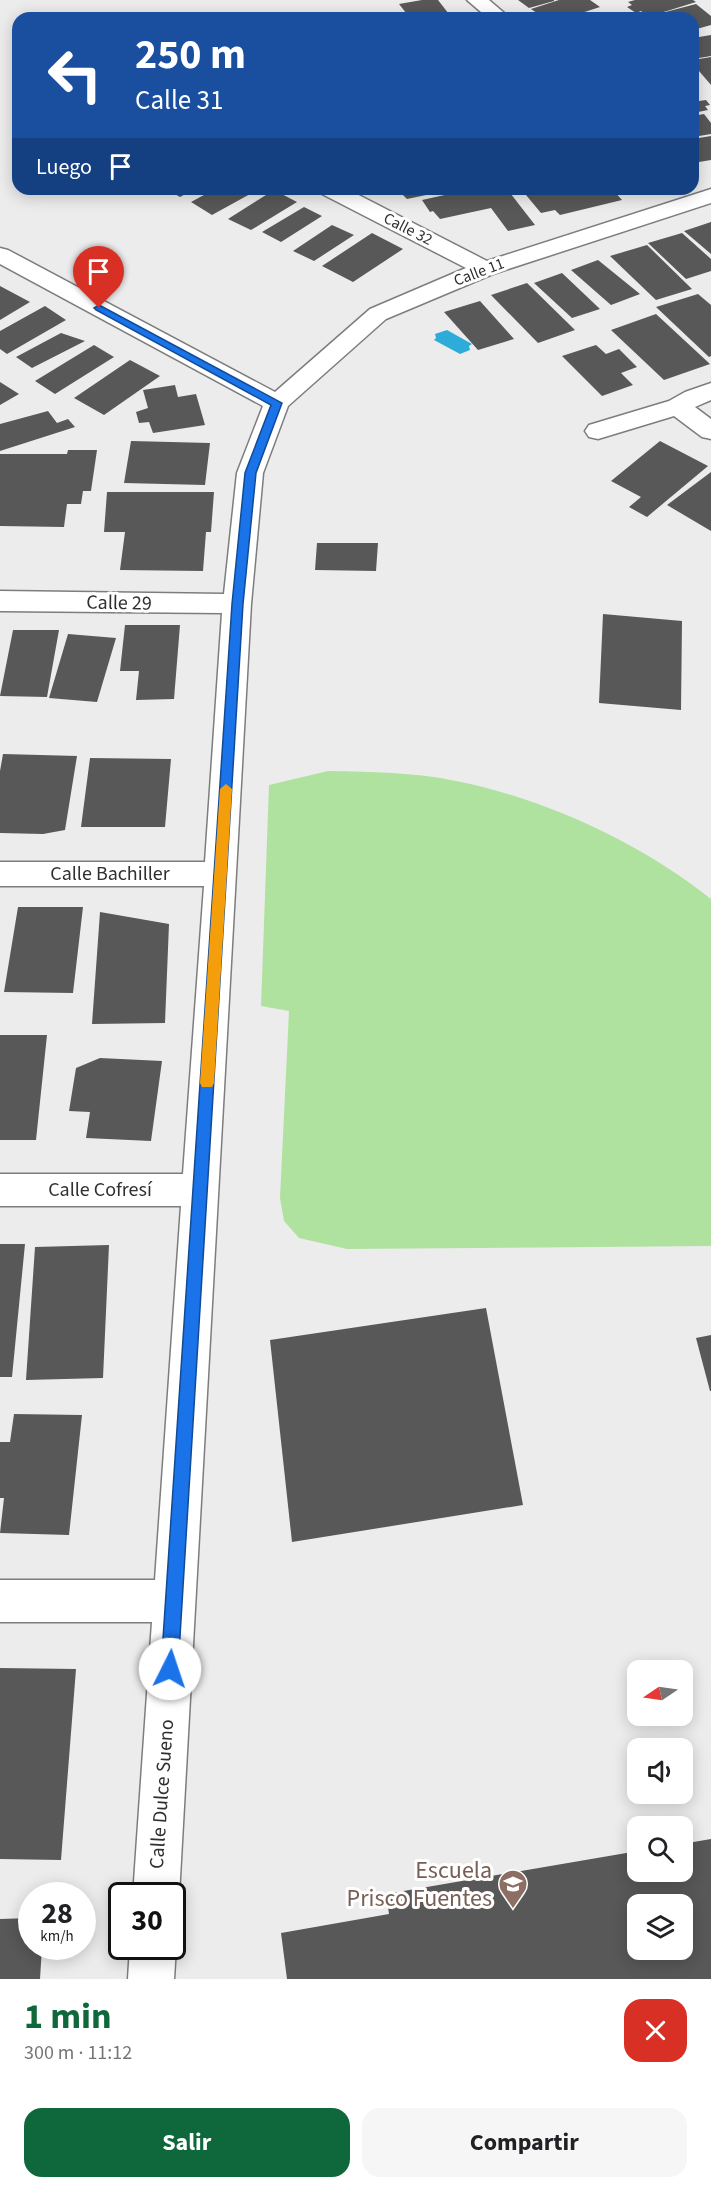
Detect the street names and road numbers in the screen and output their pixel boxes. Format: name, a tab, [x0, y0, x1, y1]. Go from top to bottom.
street label: Calle 32	[380, 207, 436, 251]
street label: Calle 11	[451, 252, 507, 292]
street label: Calle 29	[86, 588, 152, 618]
street label: Calle Bachiller	[50, 860, 170, 888]
street label: Calle Cofresí	[48, 1176, 153, 1204]
street label: Calle Dulce Sueno	[143, 1718, 181, 1870]

